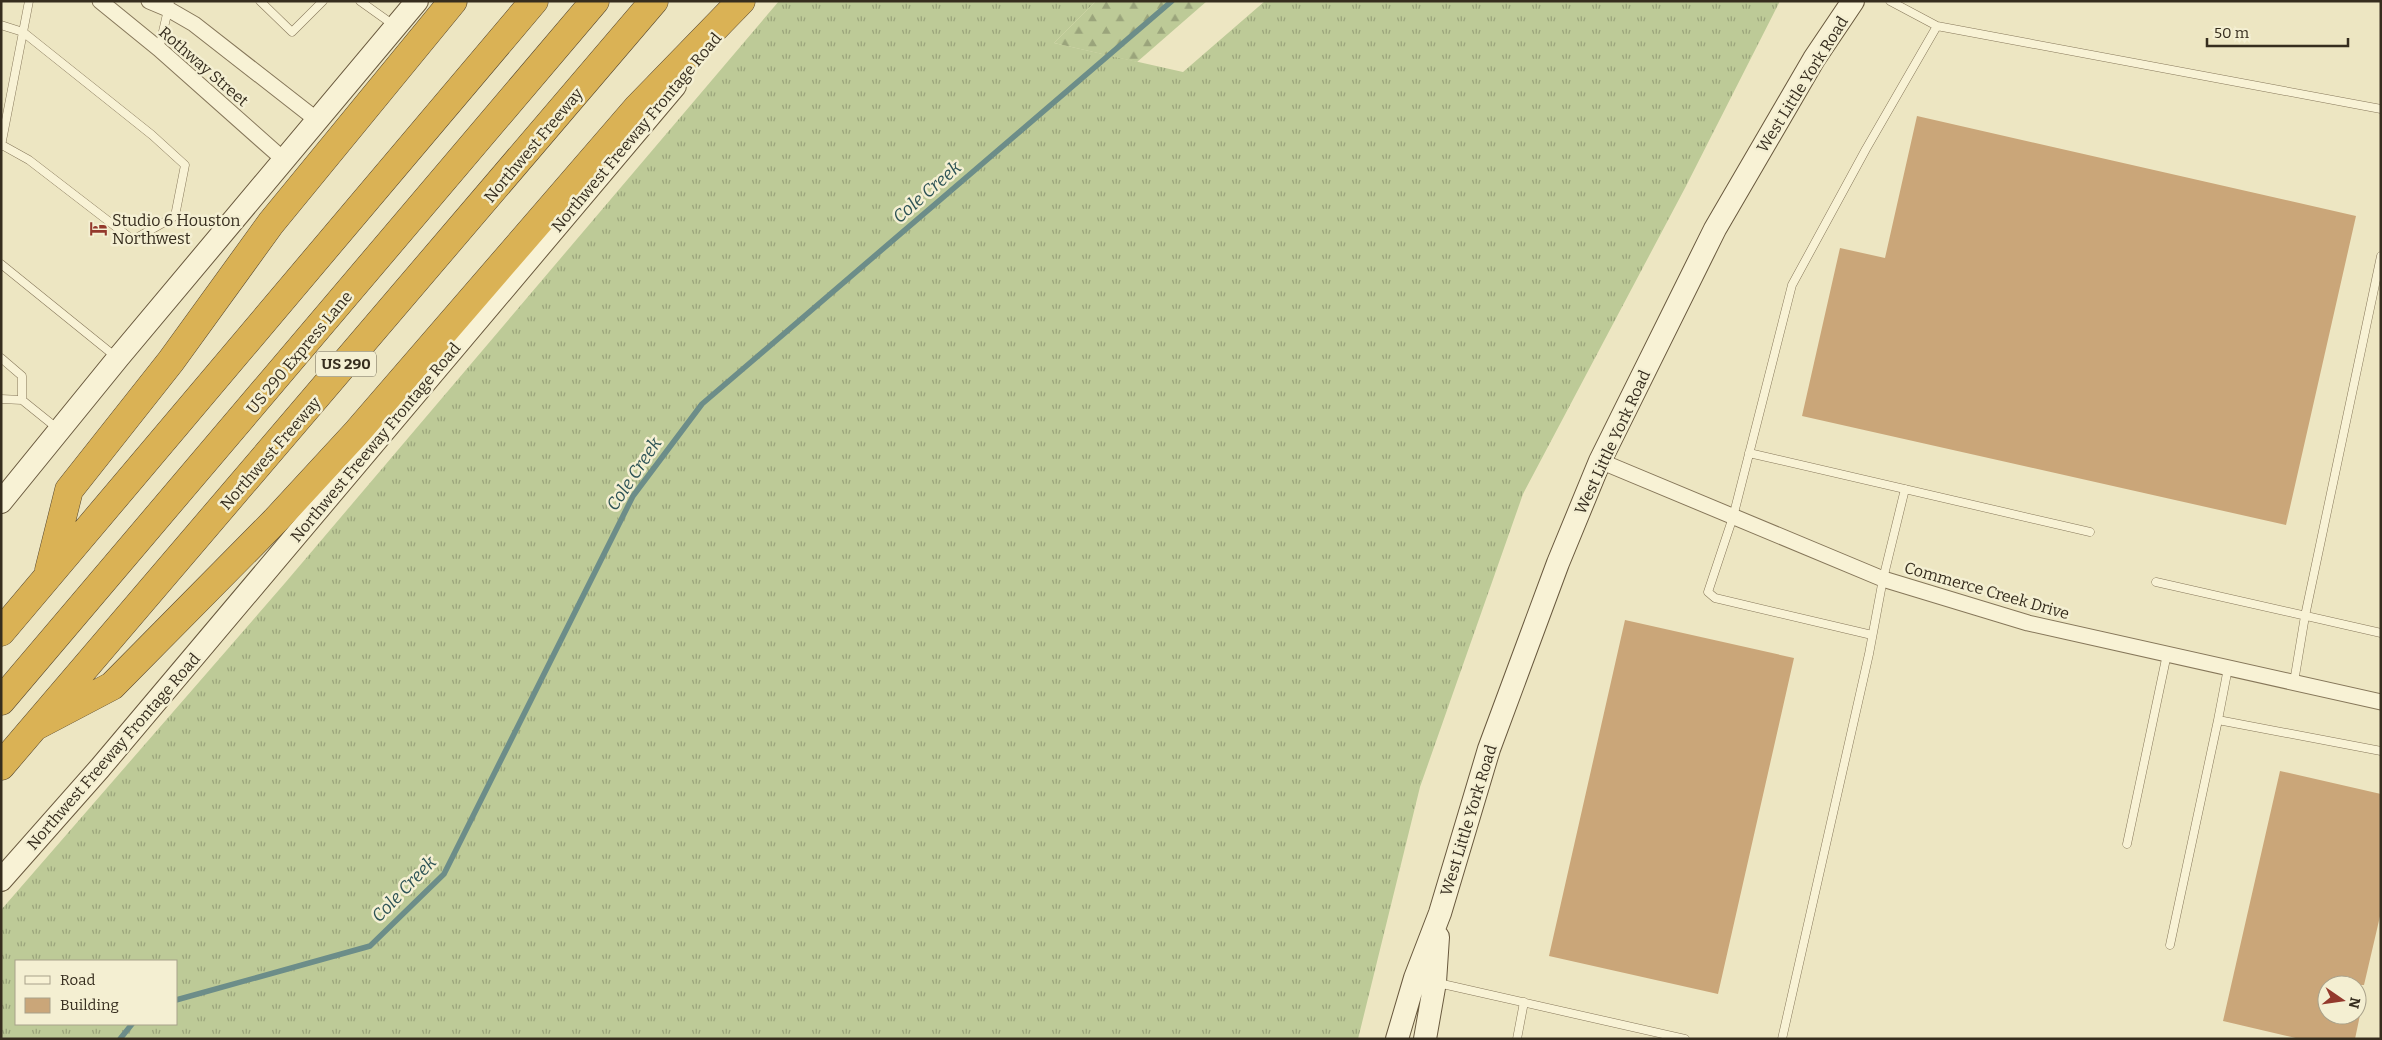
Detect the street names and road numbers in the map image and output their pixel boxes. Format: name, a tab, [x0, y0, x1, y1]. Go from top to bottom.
street label: West Little York Road	[1753, 12, 1852, 156]
street label: Rothway Street	[155, 22, 252, 110]
street label: Northwest Freeway Frontage Road	[547, 28, 726, 236]
street label: Northwest Freeway	[480, 84, 587, 206]
street label: US 290 Express Lane	[242, 287, 356, 417]
street label: Northwest Freeway Frontage Road	[286, 338, 465, 546]
road number: US 290	[316, 352, 376, 376]
street label: West Little York Road	[1571, 367, 1654, 517]
street label: Northwest Freeway	[216, 393, 325, 514]
street label: Commerce Creek Drive	[1902, 558, 2072, 623]
street label: Northwest Freeway Frontage Road	[23, 649, 204, 854]
street label: West Little York Road	[1436, 742, 1501, 898]

